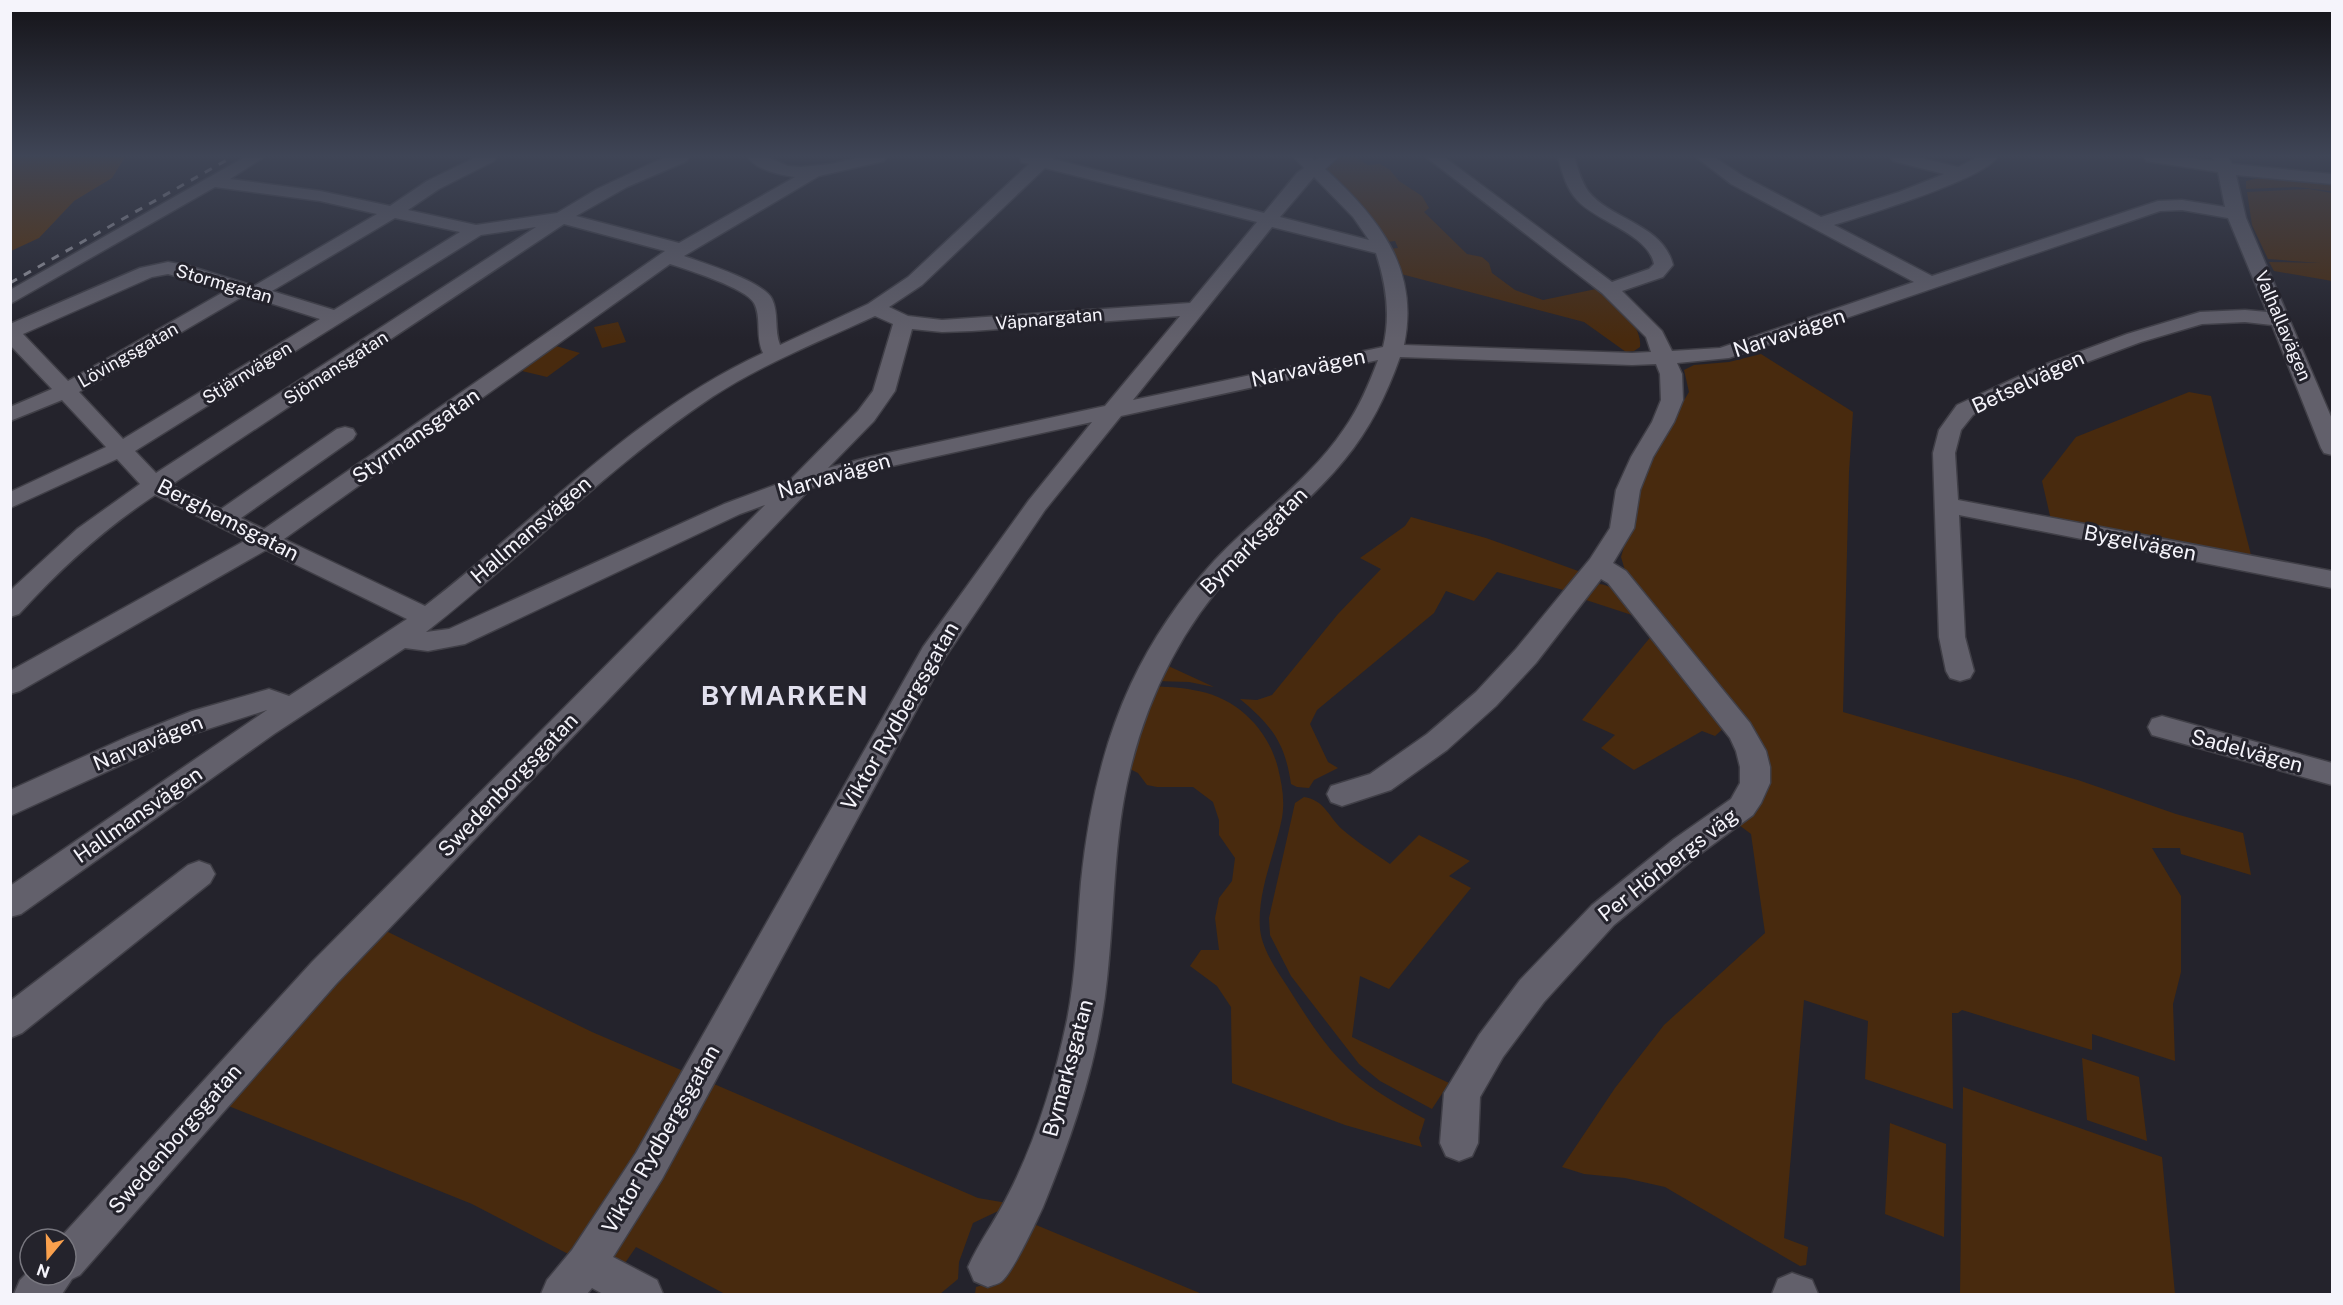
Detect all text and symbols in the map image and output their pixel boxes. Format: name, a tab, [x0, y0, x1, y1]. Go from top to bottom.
street label: Stormgatan	[174, 260, 275, 307]
street label: Valhallavägen	[2251, 268, 2316, 384]
street label: Väpnargatan	[995, 303, 1103, 334]
street label: Narvavägen	[1730, 303, 1848, 362]
street label: Lövingsgatan	[74, 318, 181, 392]
street label: Sjömansgatan	[280, 326, 392, 409]
street label: Stjärnvägen	[198, 337, 295, 408]
street label: Narvavägen	[1248, 343, 1367, 392]
street label: Betselvägen	[1968, 345, 2088, 418]
street label: Styrmansgatan	[347, 383, 484, 489]
street label: Narvavägen	[775, 447, 893, 504]
street label: Hallmansvägen	[465, 471, 596, 589]
street label: Berghemsgatan	[153, 473, 303, 566]
street label: Bymarksgatan	[1195, 482, 1312, 599]
street label: Bygelvägen	[2082, 519, 2199, 566]
street label: Viktor Rydbergsgatan	[835, 617, 964, 814]
district label: BYMARKEN	[701, 679, 869, 711]
street label: Swedenborgsgatan	[433, 708, 583, 862]
street label: Narvavägen	[89, 709, 206, 776]
street label: Sadelvägen	[2189, 724, 2306, 777]
street label: Hallmansvägen	[69, 761, 207, 868]
street label: Per Hörbergs väg	[1593, 802, 1742, 927]
street label: Bymarksgatan	[1037, 996, 1098, 1139]
street label: Viktor Rydbergsgatan	[596, 1040, 725, 1237]
street label: Swedenborgsgatan	[103, 1059, 246, 1219]
north arrow	[18, 1227, 78, 1287]
text: N	[34, 1260, 52, 1282]

